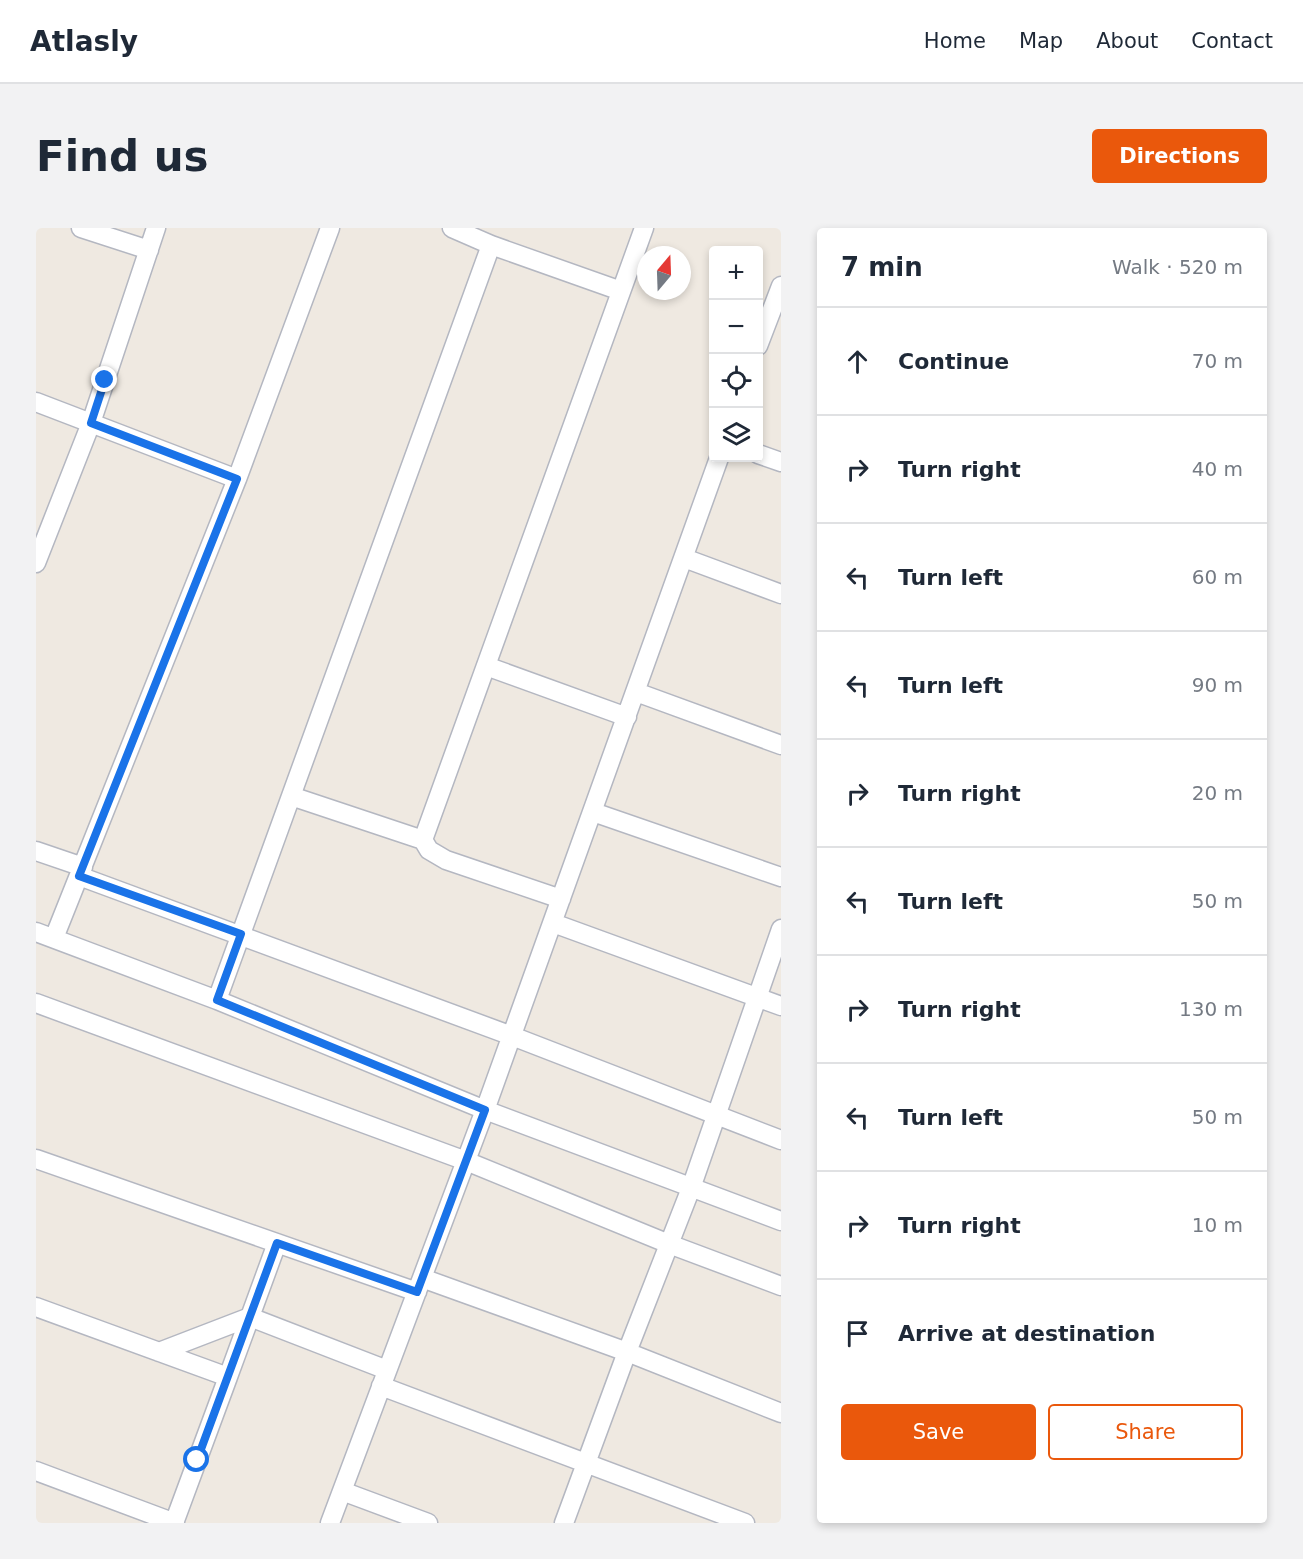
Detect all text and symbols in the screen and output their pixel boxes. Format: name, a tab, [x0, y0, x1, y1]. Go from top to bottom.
text: Atlasly	[30, 25, 138, 58]
text: Home	[924, 29, 986, 53]
text: Map	[1019, 29, 1063, 53]
text: About	[1096, 29, 1158, 53]
text: Contact	[1191, 29, 1273, 53]
button: Directions	[1092, 129, 1267, 183]
text: Find us	[36, 132, 209, 181]
north arrow	[637, 246, 691, 300]
map controls	[709, 246, 763, 462]
button: +	[709, 246, 763, 300]
text: 7 min	[841, 252, 923, 282]
text: Walk · 520 m	[1112, 255, 1243, 279]
button: −	[709, 300, 763, 354]
icon: ahead	[841, 345, 874, 378]
text: Continue	[898, 349, 1009, 374]
text: 70 m	[1192, 349, 1243, 373]
button: locate	[709, 354, 763, 408]
route end	[91, 366, 117, 392]
button: layers	[709, 408, 763, 462]
icon: right	[841, 453, 874, 486]
text: Turn right	[898, 457, 1021, 482]
text: 40 m	[1192, 457, 1243, 481]
icon: left	[841, 561, 874, 594]
text: Turn left	[898, 565, 1003, 590]
text: 60 m	[1192, 565, 1243, 589]
icon: left	[841, 669, 874, 702]
text: Turn left	[898, 673, 1003, 698]
text: 90 m	[1192, 673, 1243, 697]
icon: right	[841, 777, 874, 810]
text: Turn right	[898, 781, 1021, 806]
text: 20 m	[1192, 781, 1243, 805]
icon: left	[841, 885, 874, 918]
text: Turn left	[898, 889, 1003, 914]
text: 50 m	[1192, 889, 1243, 913]
icon: right	[841, 993, 874, 1026]
text: Turn right	[898, 997, 1021, 1022]
text: 130 m	[1179, 997, 1243, 1021]
icon: left	[841, 1101, 874, 1134]
text: Turn left	[898, 1105, 1003, 1130]
text: 50 m	[1192, 1105, 1243, 1129]
icon: right	[841, 1209, 874, 1242]
text: Turn right	[898, 1213, 1021, 1238]
text: 10 m	[1192, 1213, 1243, 1237]
icon: arrive	[841, 1317, 874, 1350]
text: Arrive at destination	[898, 1321, 1155, 1346]
button: Save	[841, 1404, 1036, 1460]
button: Share	[1048, 1404, 1243, 1460]
route start	[183, 1446, 209, 1472]

